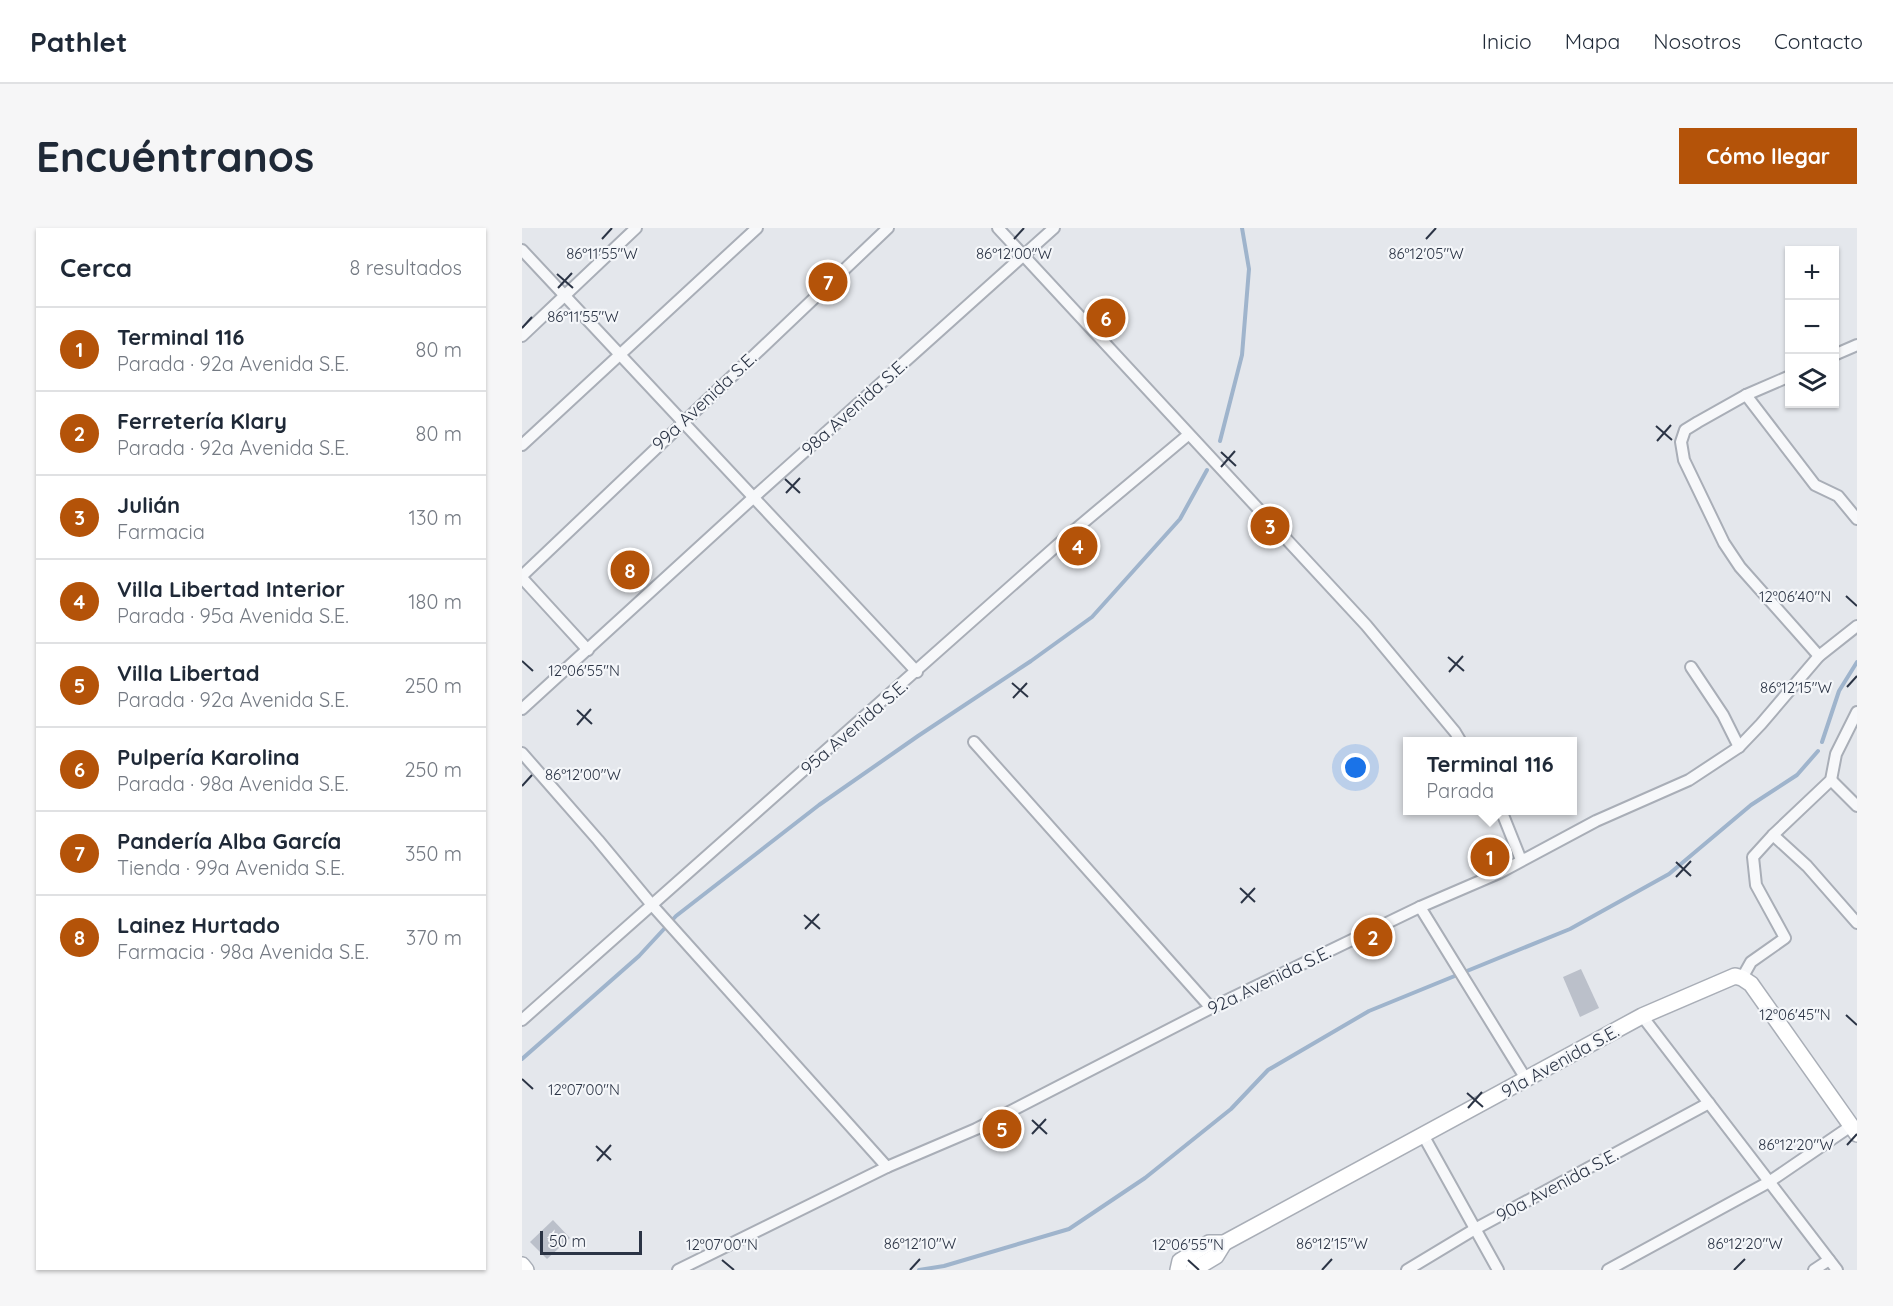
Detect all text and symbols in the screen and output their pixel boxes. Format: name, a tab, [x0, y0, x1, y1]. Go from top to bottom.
text: Pathlet	[30, 24, 127, 59]
text: Inicio	[1482, 28, 1532, 54]
text: Mapa	[1565, 28, 1620, 54]
text: Nosotros	[1653, 28, 1741, 54]
text: Contacto	[1774, 28, 1863, 54]
button: Cómo llegar	[1679, 128, 1857, 184]
text: Encuéntranos	[36, 130, 314, 183]
text: 86°11'55"W	[566, 244, 638, 263]
text: 86°12'00"W	[976, 244, 1053, 263]
text: 86°12'05"W	[1388, 244, 1464, 263]
map controls	[1785, 246, 1839, 408]
button: +	[1785, 246, 1839, 300]
text: Cerca	[60, 251, 132, 284]
text: 8 resultados	[349, 255, 462, 280]
pin: 7	[808, 260, 848, 304]
pin: 6	[1086, 296, 1126, 340]
button: −	[1785, 300, 1839, 354]
text: 86°11'55"W	[547, 307, 619, 326]
text: Terminal 116	[117, 323, 244, 351]
text: 1	[76, 337, 83, 362]
text: 80 m	[416, 337, 462, 362]
street label: 99a Avenida S.E.	[647, 347, 761, 455]
text: Parada · 92a Avenida S.E.	[117, 351, 349, 376]
street label: 98a Avenida S.E.	[796, 354, 912, 460]
button: layers	[1785, 354, 1839, 408]
text: Ferretería Klary	[117, 407, 287, 435]
text: 2	[74, 421, 85, 446]
text: 80 m	[416, 421, 462, 446]
text: Parada · 92a Avenida S.E.	[117, 435, 349, 460]
text: Julián	[117, 491, 180, 519]
pin: 3	[1250, 504, 1290, 548]
text: 3	[74, 505, 85, 530]
text: 130 m	[409, 505, 462, 530]
text: Farmacia	[117, 519, 205, 544]
pin: 4	[1058, 524, 1098, 568]
pin: 8	[610, 548, 650, 592]
text: Villa Libertad Interior	[117, 575, 345, 603]
text: 12°06'40"N	[1759, 587, 1831, 606]
text: 4	[74, 589, 85, 614]
text: 180 m	[408, 589, 462, 614]
text: Parada · 95a Avenida S.E.	[117, 603, 349, 628]
text: Villa Libertad	[117, 659, 260, 687]
text: 12°06'55"N	[548, 661, 620, 680]
text: 5	[74, 673, 85, 698]
text: 250 m	[404, 673, 462, 698]
street label: 95a Avenida S.E.	[796, 674, 912, 780]
text: 86°12'15"W	[1760, 678, 1832, 697]
text: Parada · 92a Avenida S.E.	[117, 687, 349, 712]
popup	[1403, 737, 1577, 815]
text: Pulpería Karolina	[117, 743, 300, 771]
text: Terminal 116	[1426, 750, 1554, 778]
your location	[1341, 753, 1370, 782]
text: 6	[74, 757, 85, 782]
text: 250 m	[404, 757, 462, 782]
text: 86°12'00"W	[545, 765, 622, 784]
text: Parada · 98a Avenida S.E.	[117, 771, 349, 796]
text: Parada	[1426, 778, 1494, 803]
text: Pandería Alba García	[117, 827, 341, 855]
pin: 1	[1470, 834, 1510, 880]
text: 7	[74, 841, 85, 866]
text: 350 m	[405, 841, 462, 866]
text: Tienda · 99a Avenida S.E.	[117, 855, 345, 880]
text: Lainez Hurtado	[117, 911, 280, 939]
pin: 2	[1354, 914, 1392, 960]
text: 8	[74, 925, 85, 950]
text: 370 m	[406, 925, 462, 950]
text: Farmacia · 98a Avenida S.E.	[117, 939, 369, 964]
street label: 92a Avenida S.E.	[1204, 940, 1334, 1020]
text: 12°06'45"N	[1759, 1005, 1831, 1024]
street label: 91a Avenida S.E.	[1497, 1019, 1623, 1103]
text: 12°07'00"N	[548, 1080, 620, 1099]
pin: 5	[982, 1106, 1022, 1152]
text: 86°12'20"W	[1758, 1135, 1834, 1154]
street label: 90a Avenida S.E.	[1492, 1143, 1622, 1227]
scale bar	[540, 1228, 642, 1256]
text: 50 m	[549, 1231, 586, 1251]
text: 86°12'10"W	[884, 1234, 957, 1253]
text: 86°12'15"W	[1296, 1234, 1368, 1253]
text: 86°12'20"W	[1707, 1234, 1783, 1253]
text: 12°07'00"N	[686, 1235, 758, 1254]
text: 12°06'55"N	[1152, 1235, 1224, 1254]

